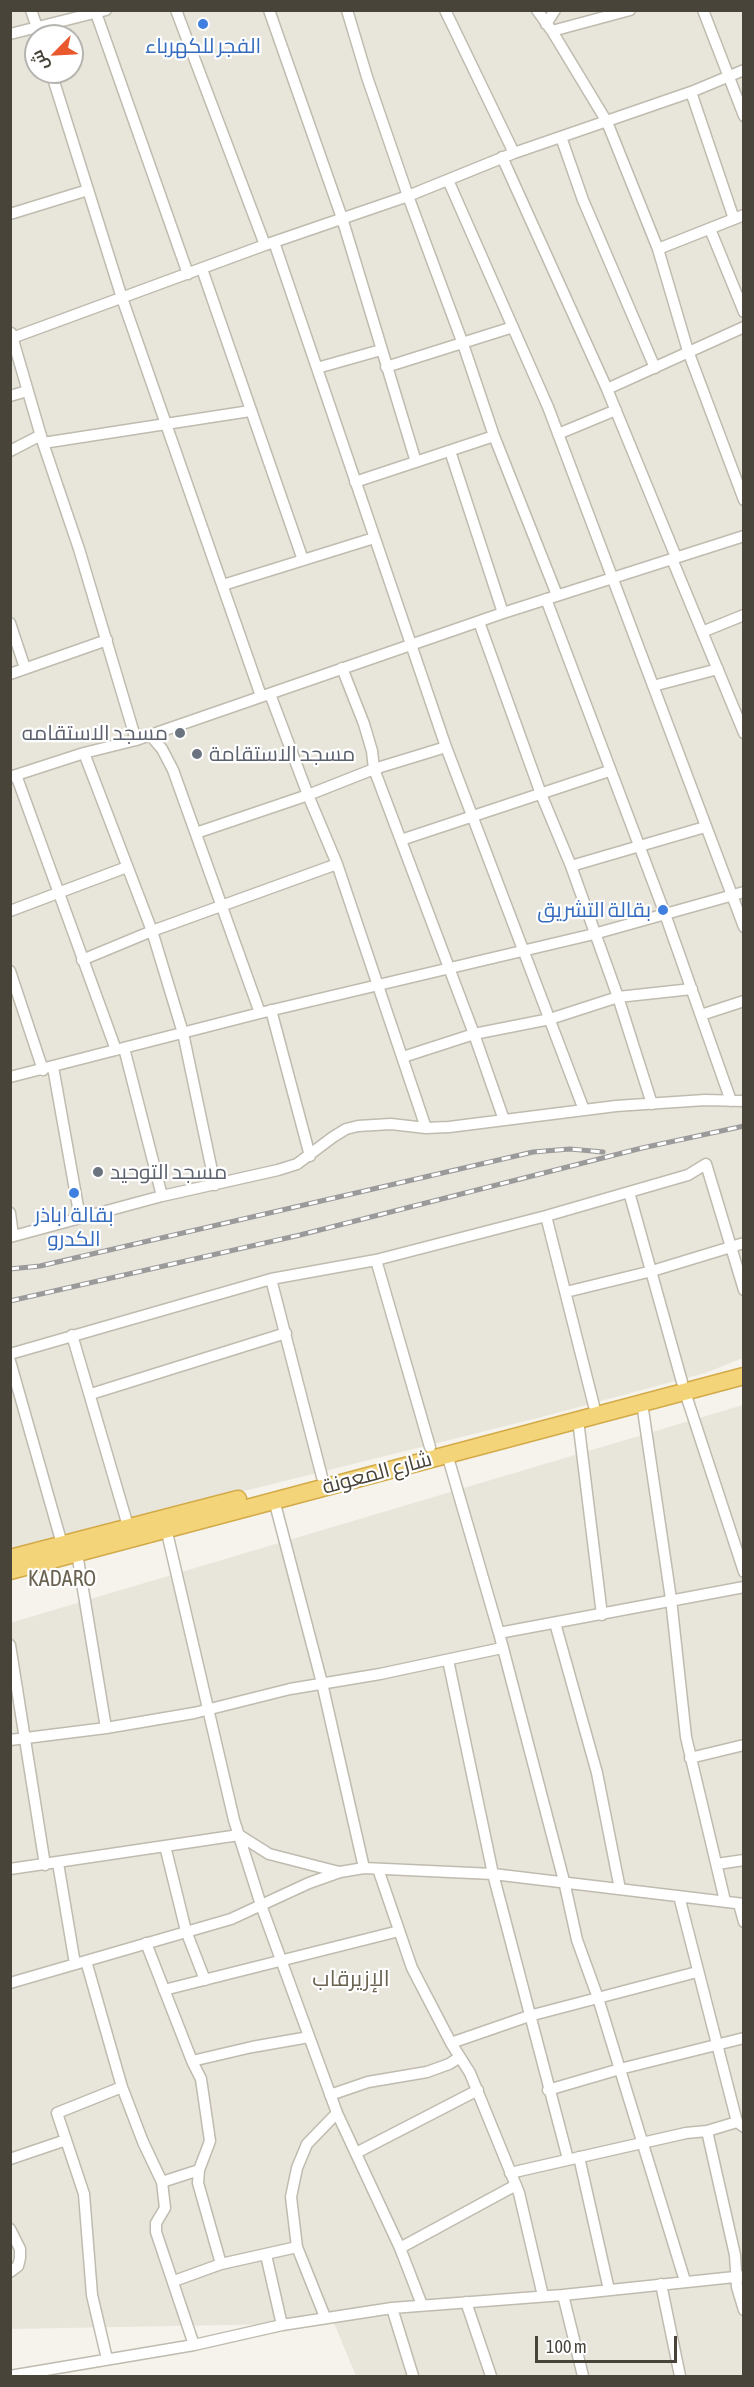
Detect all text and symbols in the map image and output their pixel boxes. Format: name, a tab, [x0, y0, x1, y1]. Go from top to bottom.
marker: الفجر للكهرباء	[196, 17, 210, 31]
north arrow	[24, 24, 84, 84]
place label: الفجر للكهرباء	[145, 33, 261, 59]
text: ش	[27, 47, 52, 74]
place label: مسجد الاستقامه	[22, 720, 168, 746]
marker: مسجد الاستقامه	[173, 726, 187, 740]
place label: مسجد الاستقامة	[209, 741, 355, 767]
marker: مسجد الاستقامة	[190, 747, 204, 761]
place label: بقالة التشريق	[537, 897, 651, 923]
marker: بقالة التشريق	[656, 903, 670, 917]
place label: مسجد التوحيد	[110, 1159, 227, 1185]
marker: مسجد التوحيد	[91, 1165, 105, 1179]
marker: بقالة اباذر الكدرو	[67, 1186, 81, 1200]
place label: بقالة اباذر الكدرو	[34, 1202, 114, 1252]
street label: شارع المعونة	[319, 1446, 435, 1500]
district label: KADARO	[23, 1566, 101, 1592]
district label: الإزيرقاب	[312, 1966, 390, 1992]
scale bar	[538, 2324, 680, 2362]
text: 100 m	[546, 2336, 587, 2357]

